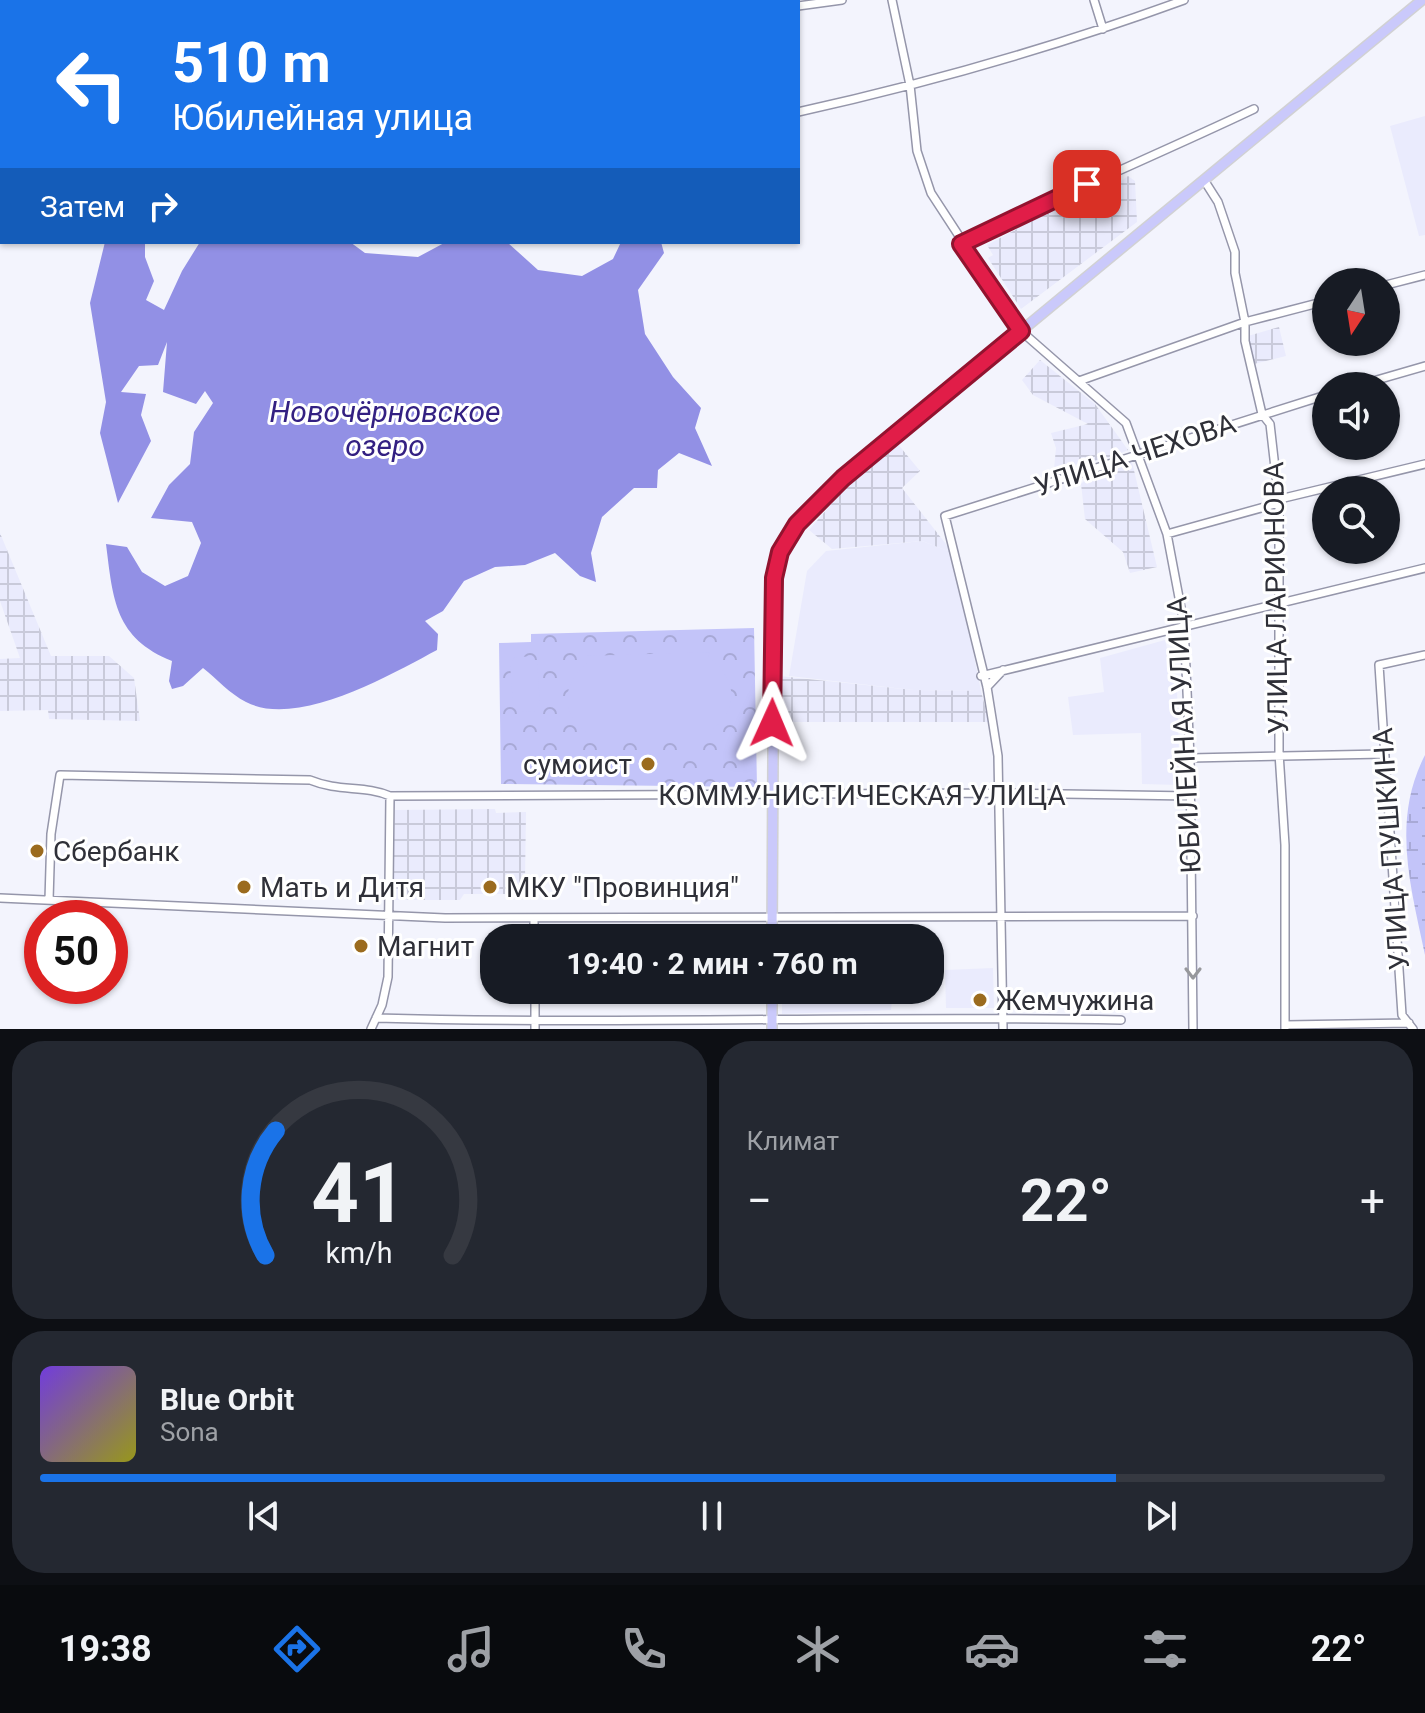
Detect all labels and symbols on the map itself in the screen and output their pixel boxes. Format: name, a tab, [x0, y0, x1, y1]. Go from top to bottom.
pin	[1053, 150, 1121, 218]
north arrow	[1312, 268, 1400, 356]
water label: Новочёрновское озеро	[270, 394, 500, 463]
street label: УЛИЦА ЧЕХОВА	[1030, 407, 1240, 503]
street label: УЛИЦА ЛАРИОНОВА	[1257, 461, 1295, 735]
street label: ЮБИЛЕЙНАЯ УЛИЦА	[1160, 596, 1208, 874]
position arrow	[730, 681, 814, 765]
street label: УЛИЦА ПУШКИНА	[1366, 727, 1416, 971]
place label: сумоист	[523, 748, 632, 781]
marker: сумоист	[639, 755, 657, 773]
street label: КОММУНИСТИЧЕСКАЯ УЛИЦА	[658, 779, 1066, 812]
place label: Сбербанк	[53, 835, 179, 868]
marker: Сбербанк	[28, 842, 46, 860]
place label: Мать и Дитя	[260, 871, 424, 904]
place label: МКУ "Провинция"	[506, 871, 739, 904]
marker: Мать и Дитя	[235, 878, 253, 896]
marker: МКУ "Провинция"	[481, 878, 499, 896]
speed limit sign: 50	[24, 900, 128, 1004]
place label: Магнит	[377, 930, 474, 963]
marker: Магнит	[352, 937, 370, 955]
one-way arrow	[1184, 967, 1202, 980]
place label: Жемчужина	[996, 984, 1154, 1017]
marker: Жемчужина	[971, 991, 989, 1009]

